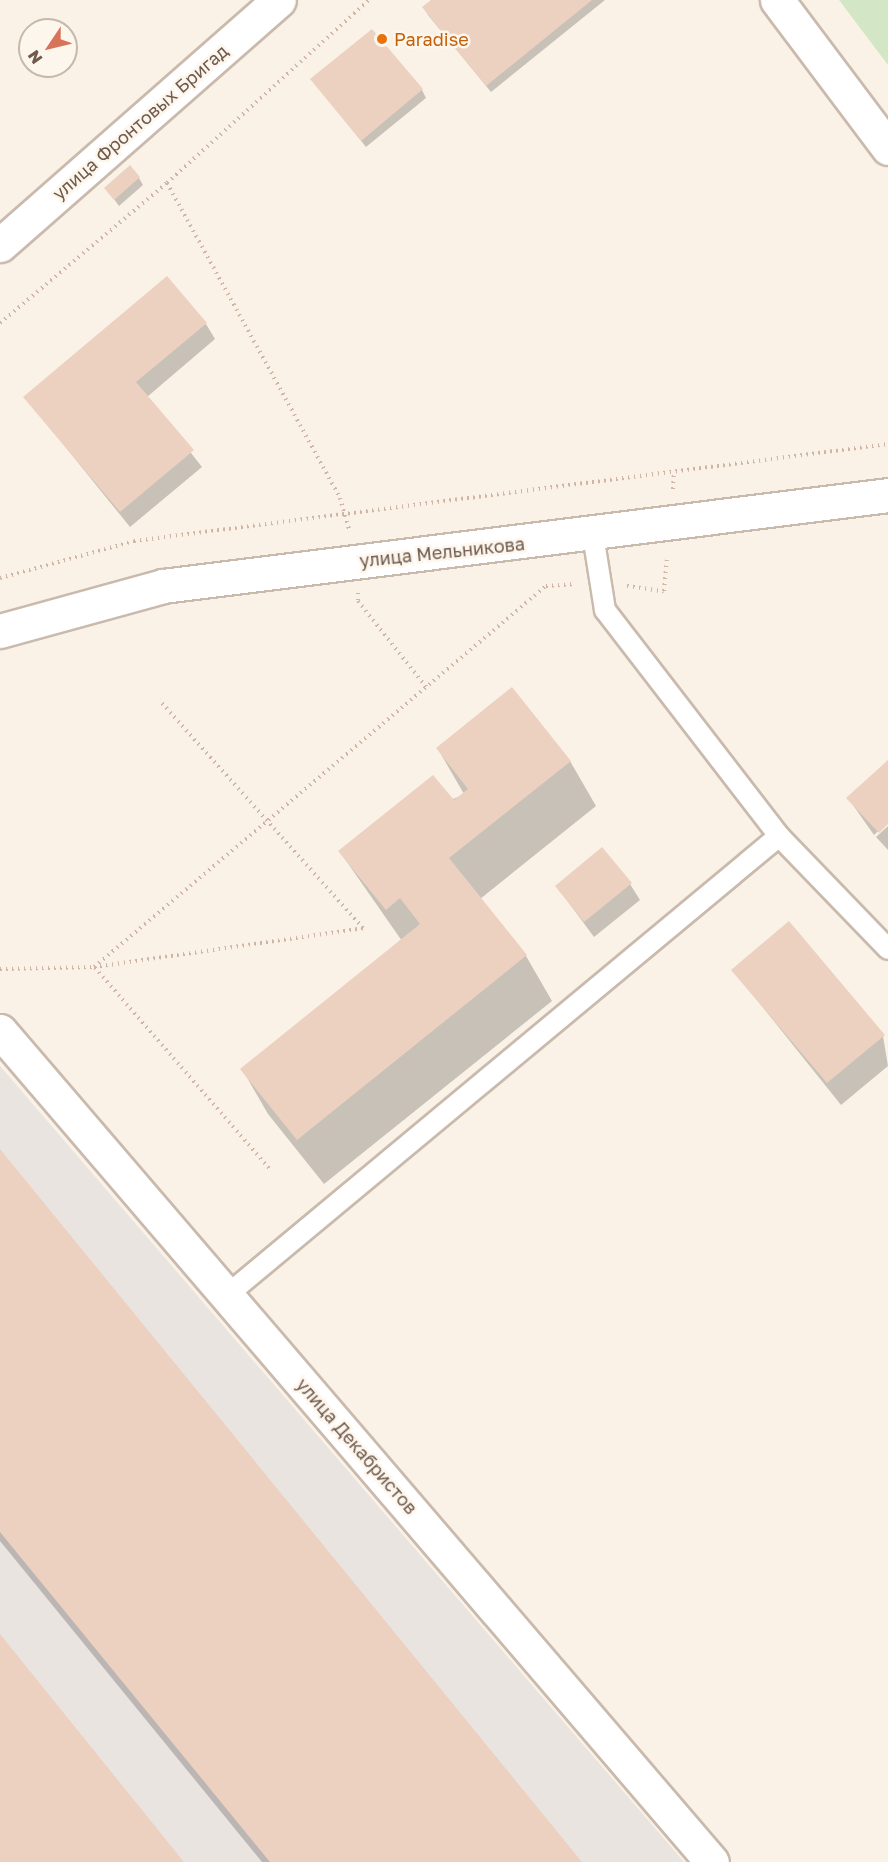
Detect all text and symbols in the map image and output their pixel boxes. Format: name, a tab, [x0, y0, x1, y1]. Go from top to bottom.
north arrow	[18, 18, 78, 78]
place label: Paradise	[394, 28, 469, 50]
marker: Paradise	[375, 32, 389, 46]
street label: улица Фронтовых Бригад	[48, 40, 232, 204]
text: N	[23, 46, 47, 68]
street label: улица Мельникова	[358, 533, 526, 571]
street label: улица Декабристов	[292, 1374, 422, 1518]

